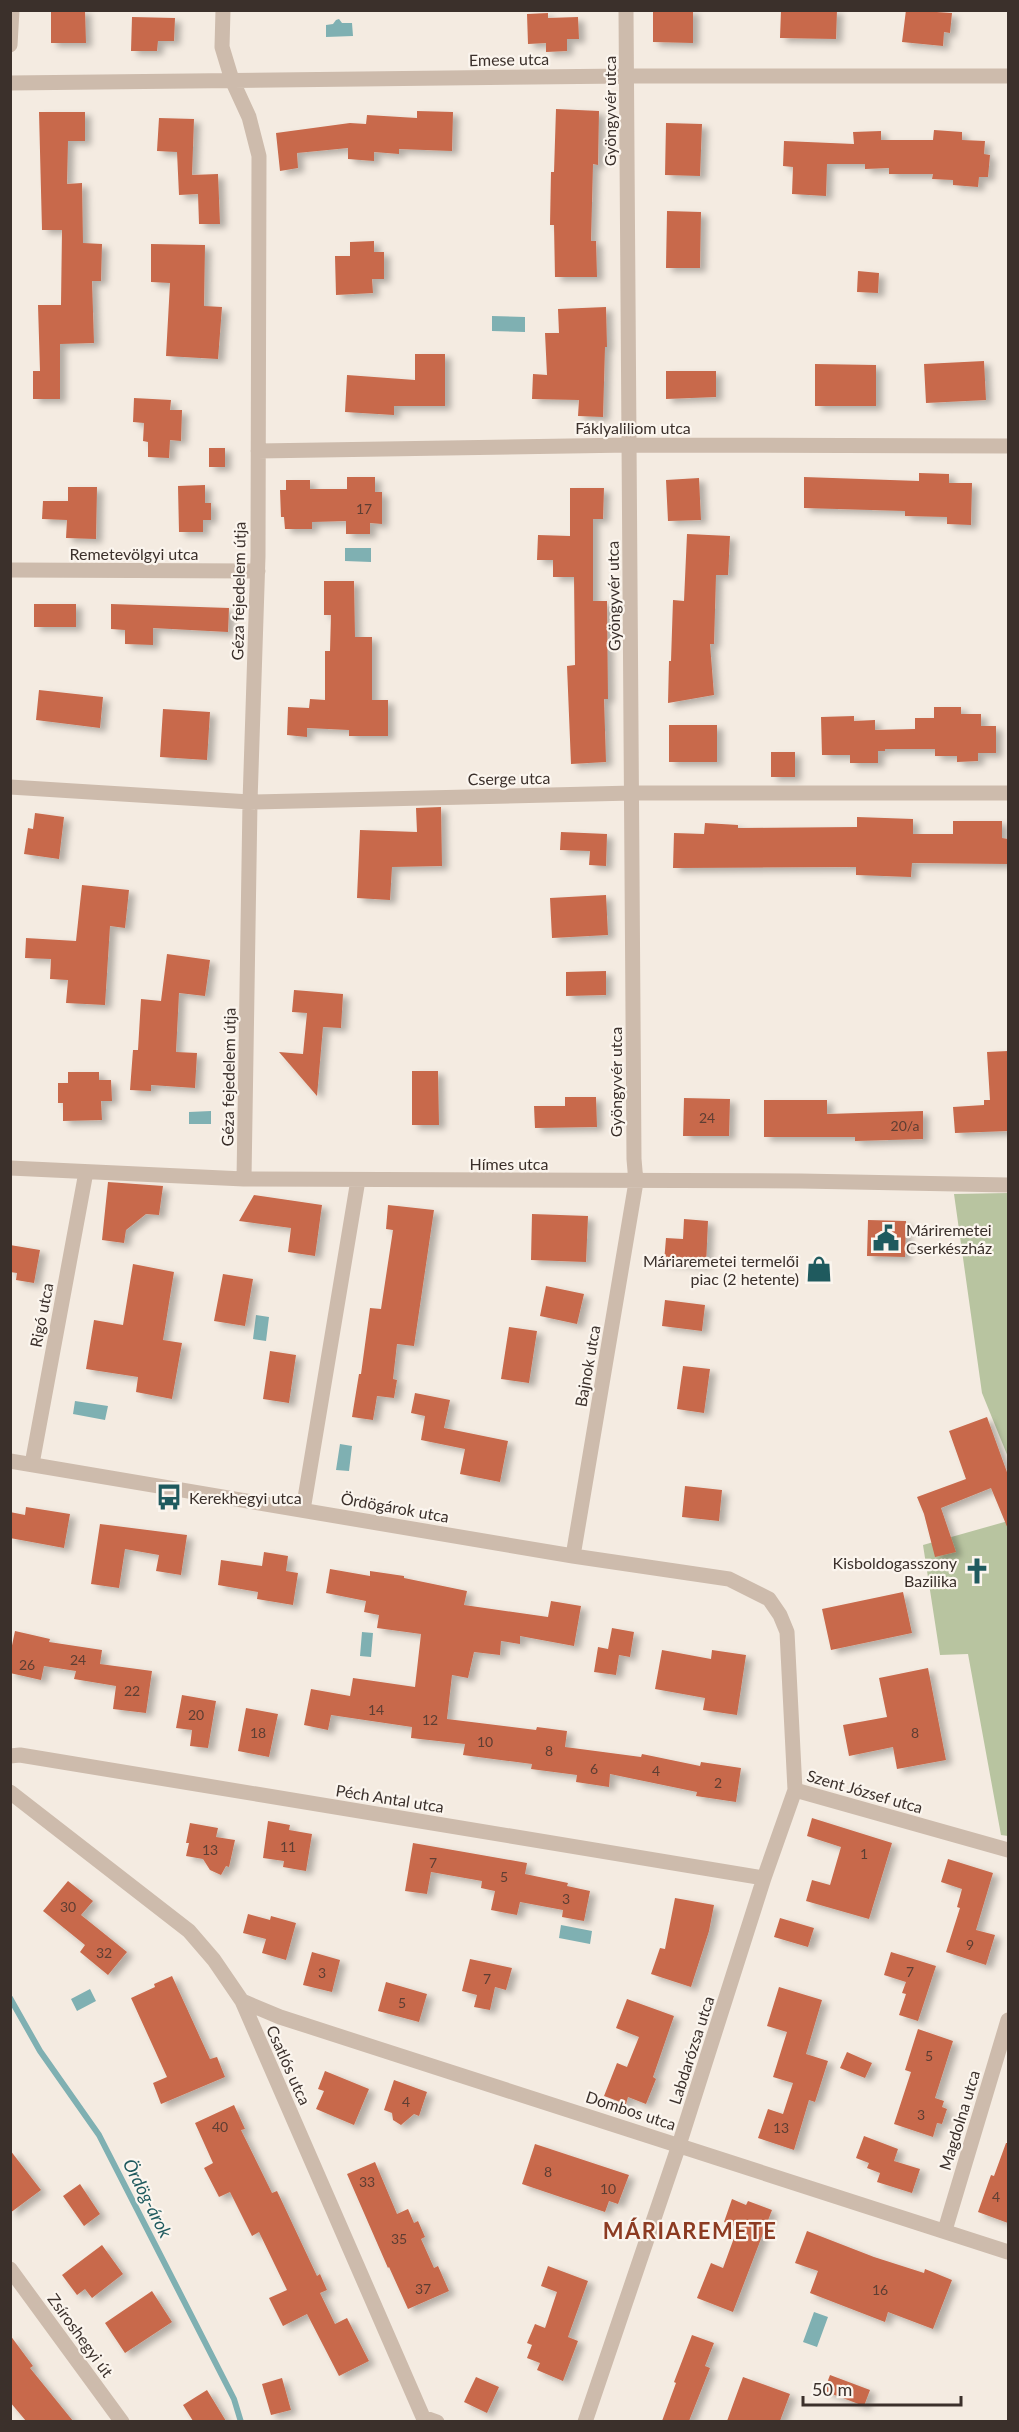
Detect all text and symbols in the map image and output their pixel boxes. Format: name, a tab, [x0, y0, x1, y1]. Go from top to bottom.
street label: Emese utca	[469, 49, 549, 69]
street label: Gyöngyvér utca	[600, 56, 619, 166]
street label: Fáklyaliliom utca	[575, 418, 691, 437]
house number: 17	[356, 500, 372, 517]
street label: Géza fejedelem útja	[227, 521, 249, 661]
street label: Gyöngyvér utca	[603, 541, 623, 651]
street label: Remetevölgyi utca	[69, 544, 199, 563]
street label: Cserge utca	[468, 768, 550, 788]
street label: Géza fejedelem útja	[217, 1007, 239, 1147]
street label: Gyöngyvér utca	[606, 1027, 625, 1137]
house number: 24	[699, 1109, 715, 1126]
house number: 20/a	[891, 1117, 920, 1134]
street label: Hímes utca	[470, 1154, 548, 1173]
place label: Máriremetei Cserkészház	[906, 1220, 992, 1257]
public building icon: Máriremetei Cserkészház	[871, 1223, 901, 1253]
place label: Máriaremetei termelői piac (2 hetente)	[643, 1251, 799, 1288]
shop icon: Máriaremetei termelői piac (2 hetente)	[804, 1254, 834, 1284]
street label: Rigó utca	[25, 1281, 57, 1349]
street label: Bajnok utca	[570, 1324, 604, 1408]
bus stop icon: Kerekhegyi utca	[154, 1482, 184, 1512]
place label: Kerekhegyi utca	[189, 1488, 302, 1507]
street label: Ördögárok utca	[339, 1488, 451, 1526]
place label: Kisboldogasszony Bazilika	[833, 1553, 958, 1590]
church icon: Kisboldogasszony Bazilika	[962, 1556, 992, 1586]
house number: 24	[70, 1651, 86, 1668]
house number: 26	[19, 1656, 35, 1673]
house number: 22	[124, 1682, 140, 1699]
house number: 14	[368, 1701, 384, 1718]
house number: 20	[188, 1706, 204, 1723]
house number: 12	[422, 1711, 438, 1728]
house number: 18	[250, 1724, 266, 1741]
house number: 8	[911, 1724, 919, 1741]
house number: 10	[477, 1733, 493, 1750]
house number: 8	[545, 1742, 553, 1759]
house number: 6	[590, 1760, 598, 1777]
house number: 4	[652, 1762, 660, 1779]
street label: Szent József utca	[805, 1765, 925, 1817]
house number: 2	[714, 1774, 722, 1791]
street label: Péch Antal utca	[335, 1780, 445, 1816]
house number: 11	[280, 1838, 296, 1855]
house number: 13	[202, 1841, 218, 1858]
house number: 1	[860, 1845, 868, 1862]
house number: 7	[429, 1854, 437, 1871]
house number: 5	[500, 1868, 508, 1885]
house number: 3	[562, 1890, 570, 1907]
house number: 30	[60, 1898, 76, 1915]
house number: 9	[966, 1936, 974, 1953]
house number: 32	[96, 1944, 112, 1961]
house number: 7	[906, 1963, 914, 1980]
house number: 3	[318, 1964, 326, 1981]
house number: 7	[483, 1970, 491, 1987]
street label: Labdarózsa utca	[665, 1993, 717, 2107]
house number: 5	[398, 1994, 406, 2011]
street label: Csatlós utca	[263, 2022, 315, 2108]
house number: 5	[925, 2047, 933, 2064]
street label: Magdolna utca	[935, 2068, 983, 2172]
street label: Dombos utca	[584, 2087, 678, 2133]
house number: 4	[402, 2093, 410, 2110]
house number: 3	[917, 2106, 925, 2123]
house number: 40	[212, 2118, 228, 2135]
house number: 13	[773, 2119, 789, 2136]
water label: Ördög-árok	[119, 2155, 177, 2242]
house number: 8	[544, 2163, 552, 2180]
house number: 33	[359, 2173, 375, 2190]
house number: 10	[600, 2180, 616, 2197]
house number: 4	[992, 2188, 1000, 2205]
district label: MÁRIAREMETE	[603, 2217, 777, 2244]
house number: 35	[391, 2230, 407, 2247]
house number: 37	[415, 2280, 431, 2297]
house number: 16	[872, 2281, 888, 2298]
street label: Zsíroshegyi út	[44, 2290, 118, 2381]
scale bar	[803, 2369, 960, 2407]
text: 50 m	[812, 2378, 852, 2400]

